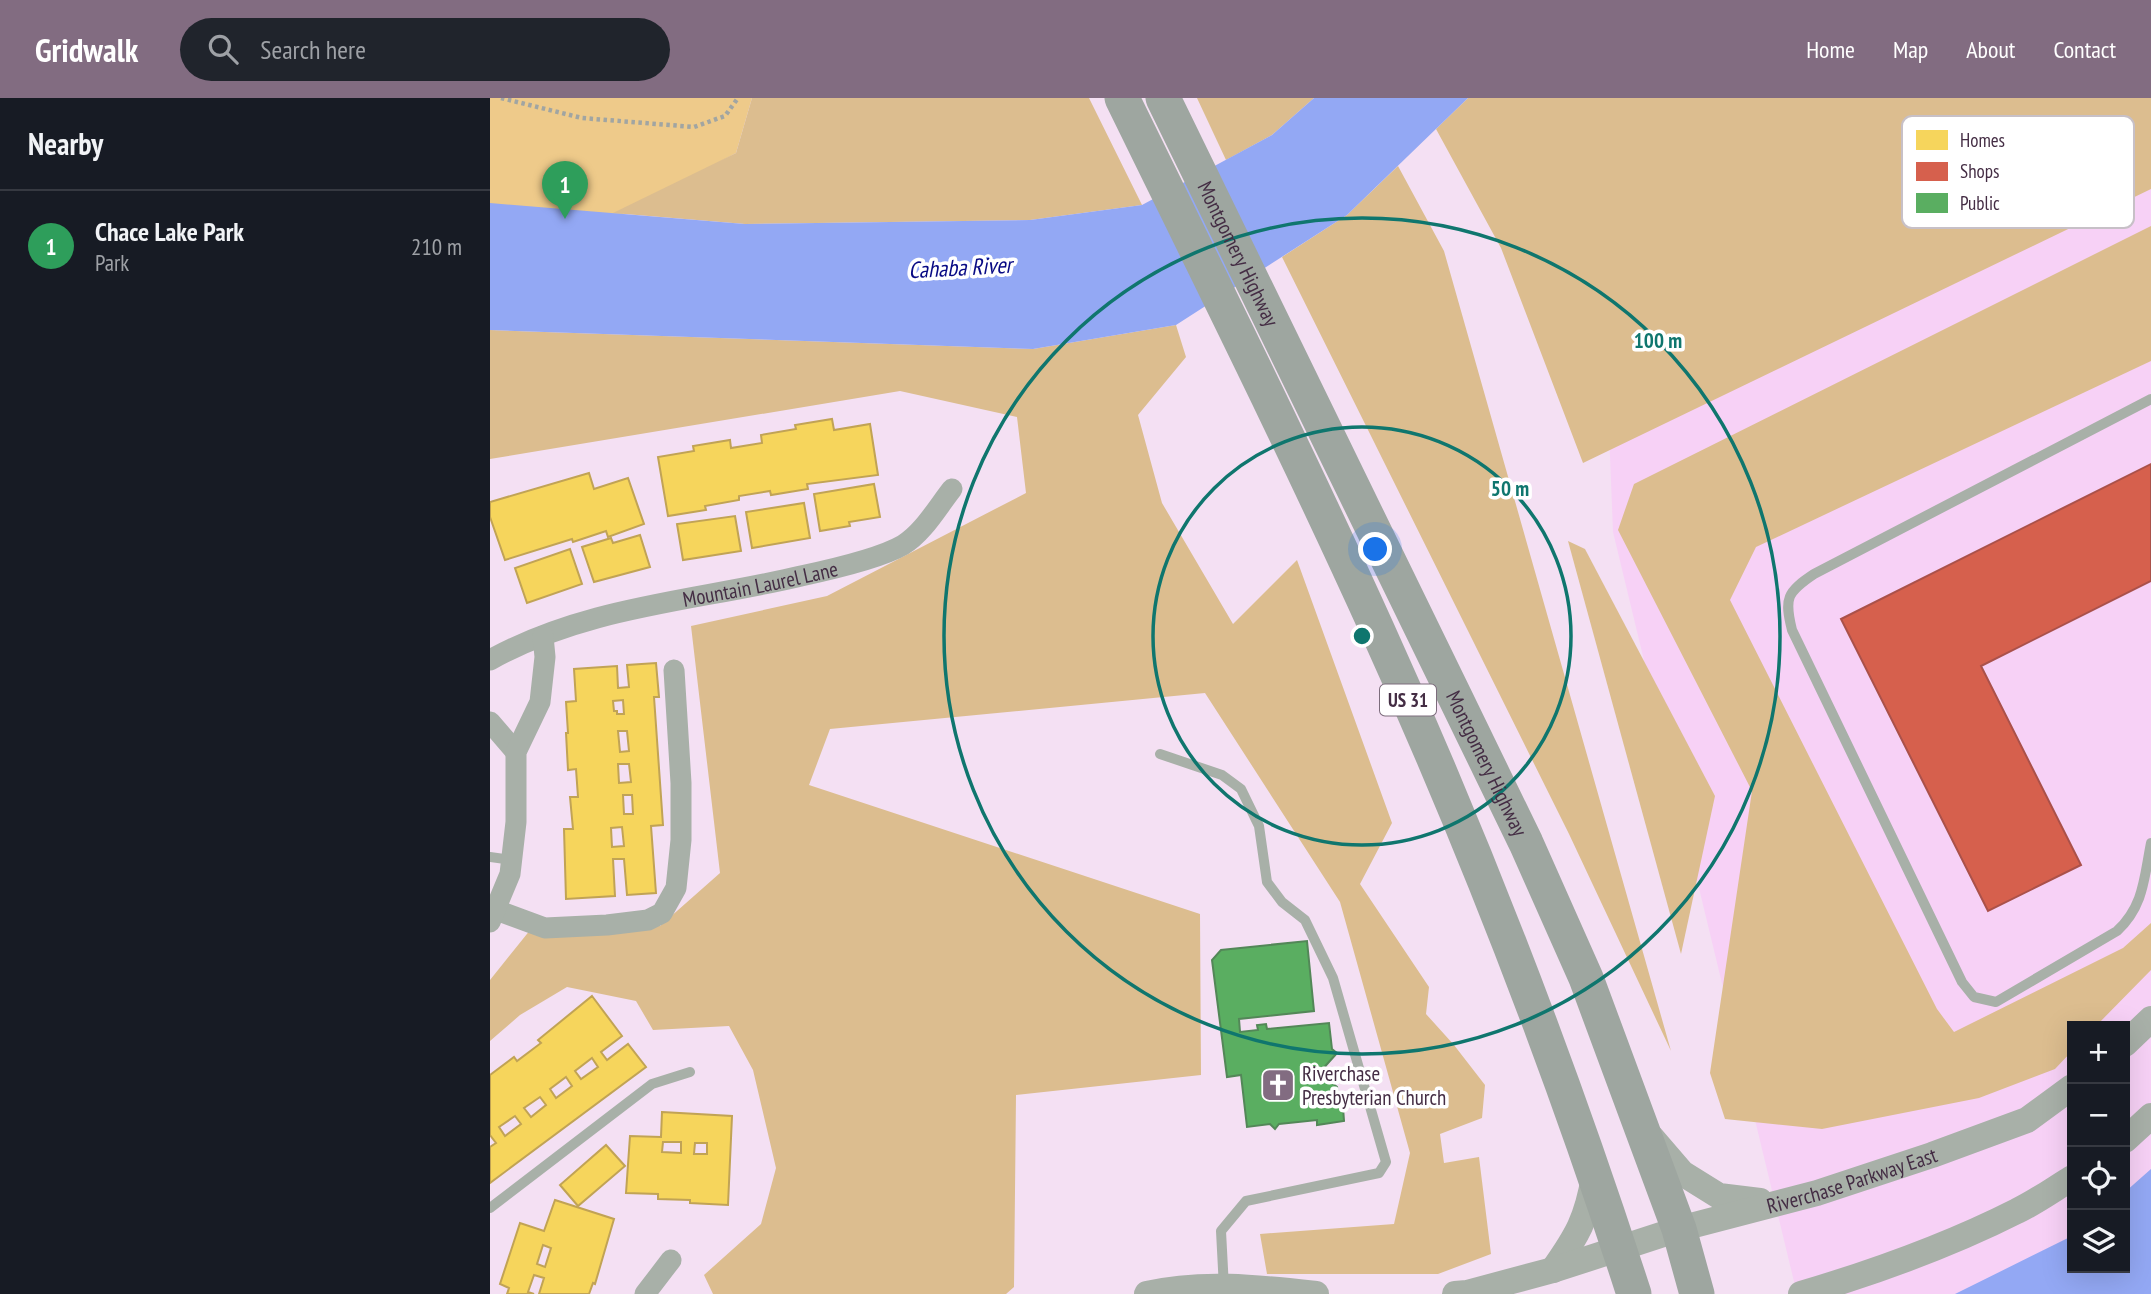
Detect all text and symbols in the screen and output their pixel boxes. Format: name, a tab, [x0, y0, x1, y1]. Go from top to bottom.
search box	[180, 18, 670, 81]
text: Gridwalk	[35, 28, 138, 71]
icon: search	[204, 30, 242, 68]
text: Search here	[260, 33, 366, 66]
text: Home	[1806, 34, 1855, 65]
text: Map	[1893, 34, 1928, 65]
text: About	[1966, 34, 2015, 65]
text: Contact	[2053, 34, 2116, 65]
legend	[1902, 116, 2134, 228]
text: Nearby	[28, 124, 103, 163]
text: Homes	[1960, 128, 2005, 152]
text: Shops	[1960, 159, 1999, 183]
pin: 1	[542, 161, 588, 219]
street label: Montgomery Highway	[1192, 176, 1286, 331]
text: Public	[1960, 191, 2000, 215]
text: Chace Lake Park	[95, 215, 244, 248]
text: 1	[46, 232, 57, 261]
text: 210 m	[411, 232, 462, 261]
text: Park	[95, 248, 129, 277]
water label: Cahaba River	[908, 250, 1016, 284]
text: 100 m	[1634, 327, 1682, 354]
text: 50 m	[1491, 475, 1529, 502]
your location	[1358, 532, 1392, 566]
street label: Mountain Laurel Lane	[680, 555, 840, 612]
centre of rings	[1350, 624, 1374, 648]
road number: US 31	[1380, 684, 1436, 716]
street label: Montgomery Highway	[1440, 686, 1534, 840]
map controls	[2067, 1021, 2130, 1273]
button: +	[2067, 1021, 2130, 1084]
place label: Riverchase Presbyterian Church	[1302, 1060, 1446, 1111]
church icon: Riverchase Presbyterian Church	[1259, 1066, 1297, 1104]
button: −	[2067, 1084, 2130, 1147]
street label: Riverchase Parkway East	[1764, 1141, 1941, 1219]
button: locate	[2067, 1147, 2130, 1210]
button: layers	[2067, 1210, 2130, 1273]

